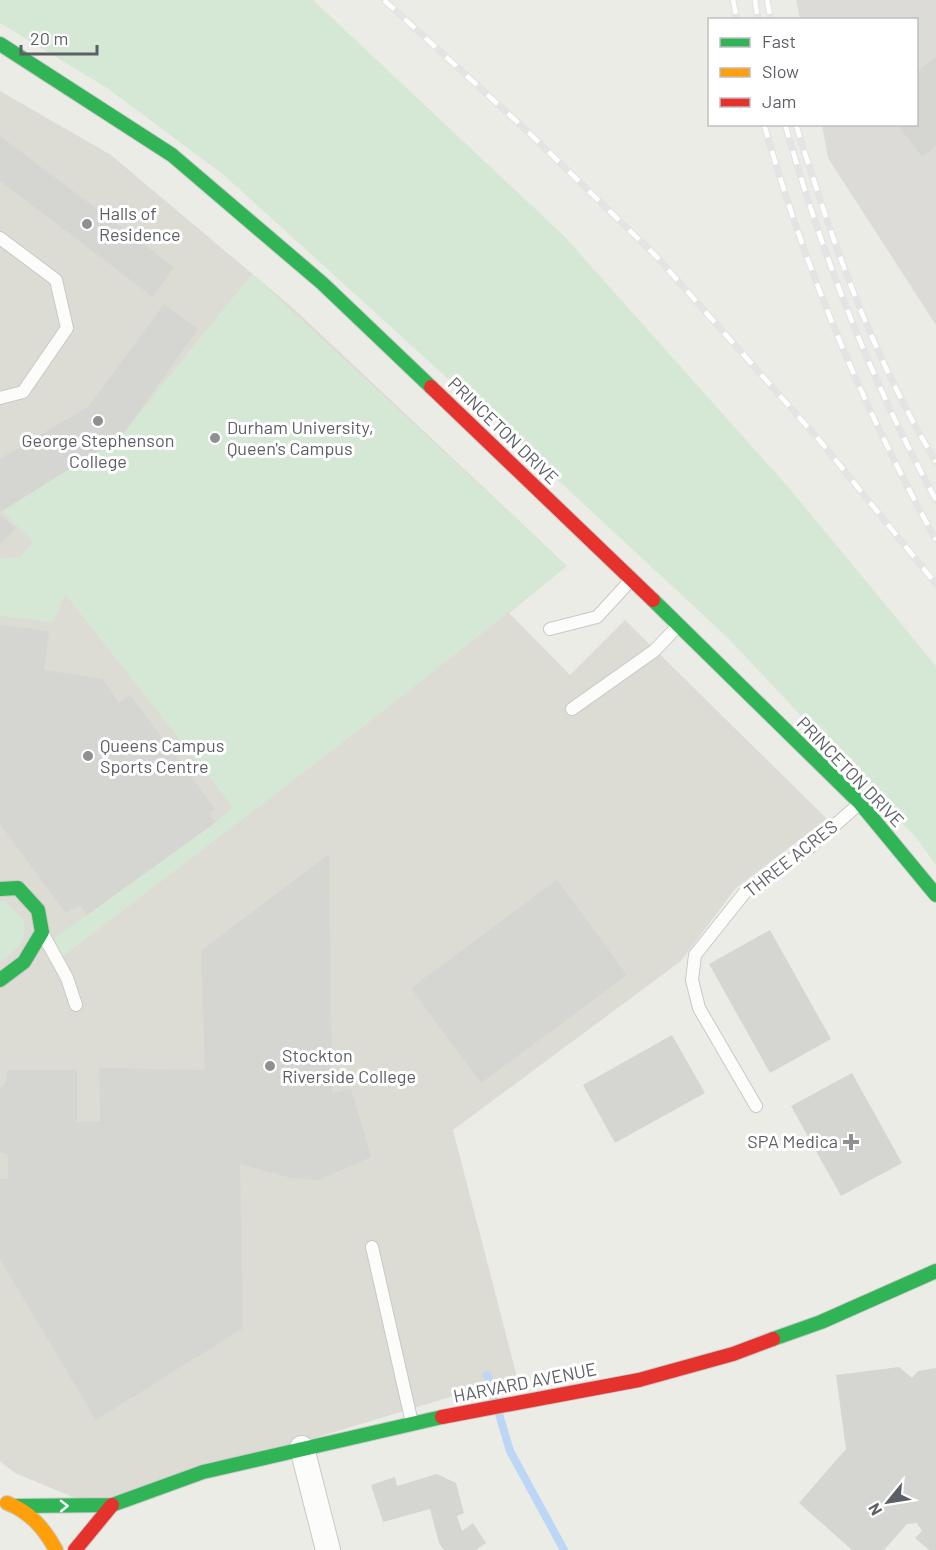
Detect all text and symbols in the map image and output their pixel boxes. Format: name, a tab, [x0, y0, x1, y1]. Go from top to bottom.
scale bar	[21, 18, 98, 56]
legend	[708, 18, 918, 126]
text: 20 m	[30, 27, 68, 49]
text: Fast	[762, 30, 796, 52]
text: Slow	[762, 60, 799, 82]
text: Jam	[762, 90, 796, 112]
place label: Halls of Residence	[99, 202, 181, 245]
marker: Halls of Residence	[80, 217, 94, 231]
street label: PRINCETON DRIVE	[444, 372, 563, 488]
marker: George Stephenson College	[91, 414, 105, 428]
place label: Durham University, Queen's Campus	[227, 416, 374, 459]
place label: George Stephenson College	[22, 429, 174, 472]
marker: Durham University, Queen's Campus	[208, 431, 222, 445]
street label: PRINCETON DRIVE	[793, 712, 909, 831]
place label: Queens Campus Sports Centre	[100, 734, 224, 777]
marker: Queens Campus Sports Centre	[81, 749, 95, 763]
street label: THREE ACRES	[739, 815, 841, 902]
place label: Stockton Riverside College	[282, 1044, 416, 1087]
marker: Stockton Riverside College	[263, 1059, 277, 1073]
place label: SPA Medica	[747, 1130, 838, 1152]
marker: SPA Medica	[842, 1133, 860, 1151]
street label: HARVARD AVENUE	[451, 1357, 598, 1407]
north arrow	[858, 1472, 918, 1532]
one-way arrow	[59, 1500, 68, 1512]
text: N	[864, 1500, 885, 1519]

